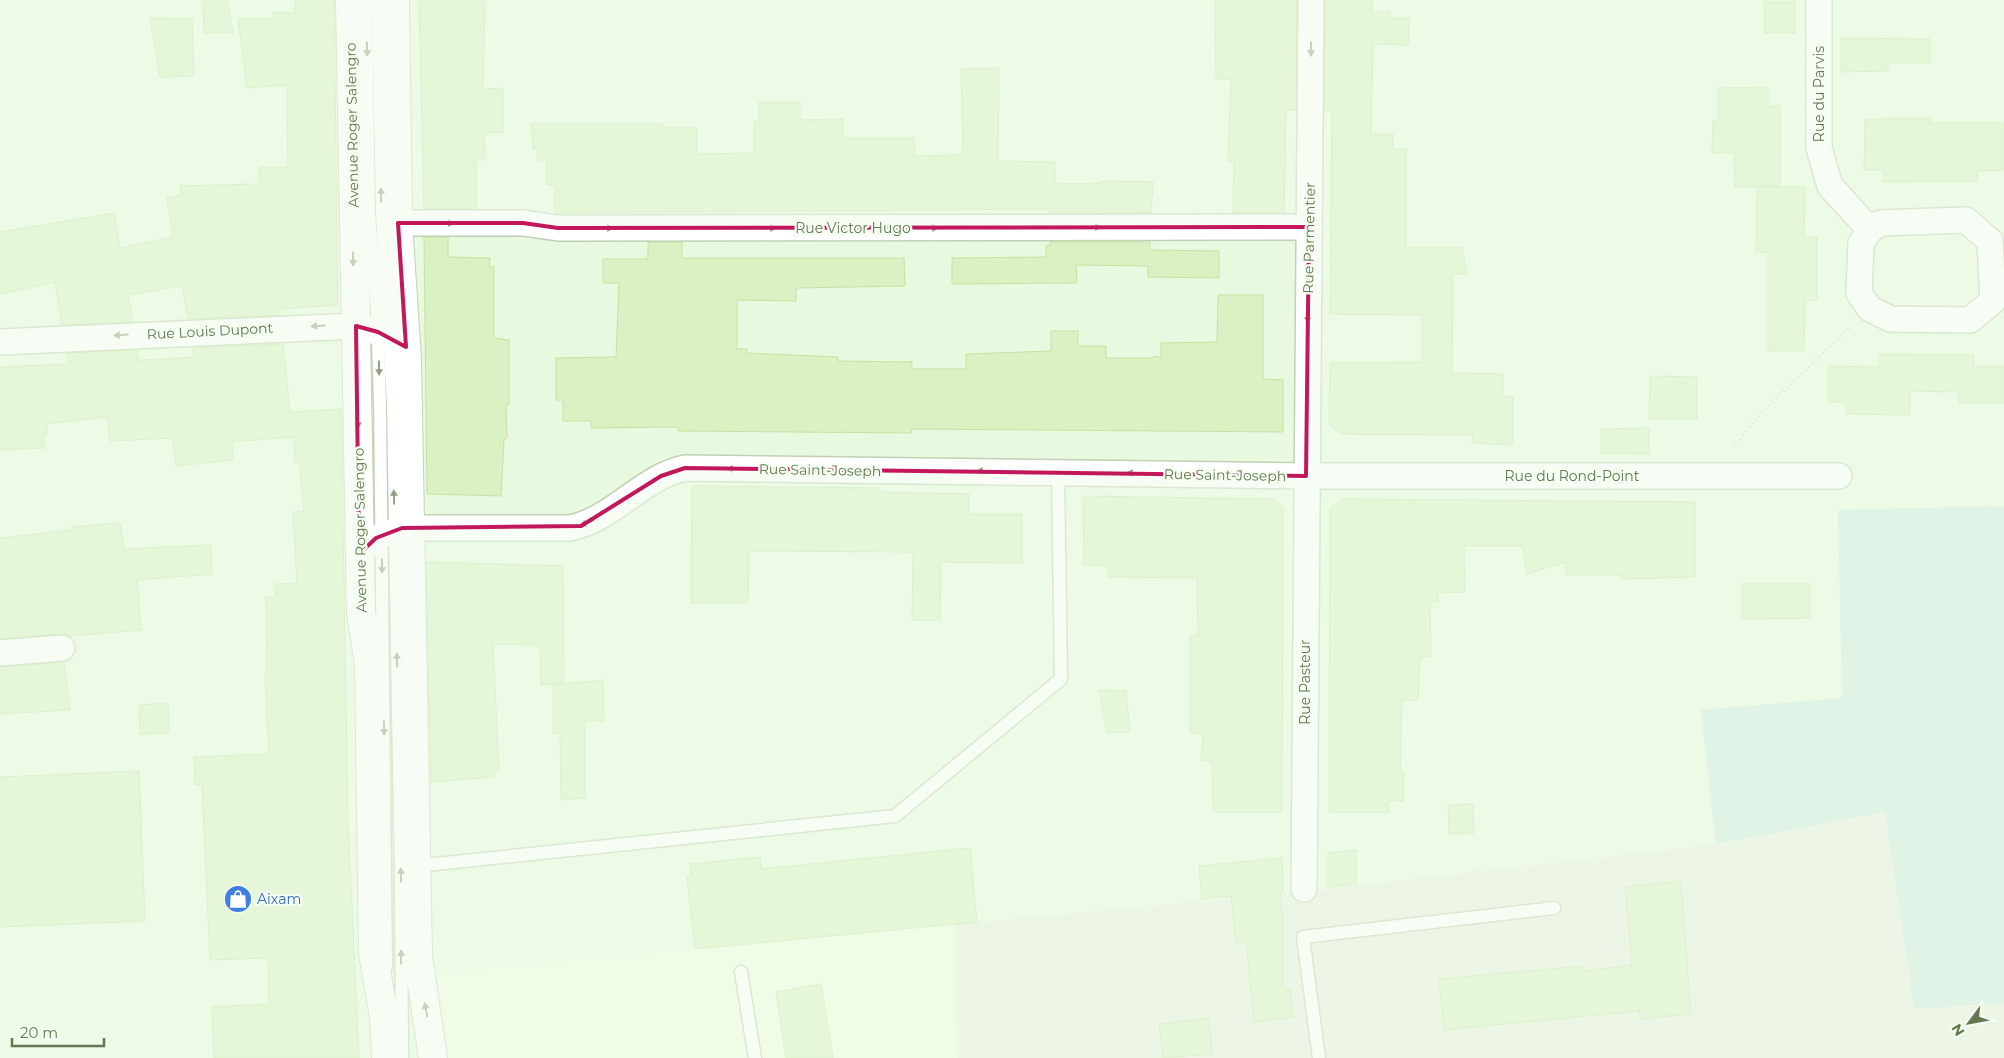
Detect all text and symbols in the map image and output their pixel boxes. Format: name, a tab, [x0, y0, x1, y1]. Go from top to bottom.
one-way arrow	[363, 41, 371, 57]
one-way arrow	[1307, 41, 1315, 57]
street label: Avenue Roger Salengro	[342, 42, 362, 208]
street label: Rue du Parvis	[1810, 46, 1828, 142]
street label: Rue Parmentier	[1299, 182, 1319, 294]
one-way arrow	[377, 187, 385, 203]
one-way arrow	[439, 219, 455, 227]
street label: Rue Victor Hugo	[795, 219, 911, 237]
one-way arrow	[1086, 223, 1102, 231]
one-way arrow	[599, 224, 615, 232]
one-way arrow	[761, 224, 777, 232]
one-way arrow	[924, 224, 940, 232]
one-way arrow	[349, 251, 357, 267]
one-way arrow	[1304, 308, 1312, 324]
street label: Rue Louis Dupont	[146, 319, 274, 343]
one-way arrow	[310, 323, 326, 331]
one-way arrow	[112, 332, 128, 340]
one-way arrow	[375, 361, 383, 377]
one-way arrow	[354, 413, 362, 429]
street label: Avenue Roger Salengro	[350, 447, 370, 613]
street label: Rue Saint-Joseph	[759, 460, 881, 480]
one-way arrow	[726, 465, 742, 473]
street label: Rue Saint-Joseph	[1164, 465, 1286, 485]
one-way arrow	[976, 467, 992, 475]
street label: Rue du Rond-Point	[1505, 467, 1640, 485]
one-way arrow	[1126, 469, 1142, 477]
one-way arrow	[390, 489, 398, 505]
one-way arrow	[579, 520, 594, 527]
one-way arrow	[378, 558, 386, 574]
street label: Rue Pasteur	[1296, 639, 1314, 725]
one-way arrow	[393, 652, 401, 668]
one-way arrow	[380, 721, 388, 737]
one-way arrow	[397, 866, 405, 882]
shop icon: Aixam	[223, 884, 253, 914]
place label: Aixam	[257, 890, 301, 908]
one-way arrow	[397, 949, 405, 965]
north arrow	[1944, 998, 1994, 1048]
one-way arrow	[422, 1001, 430, 1017]
scale bar	[12, 1016, 105, 1048]
text: N	[1947, 1020, 1969, 1039]
text: 20 m	[20, 1023, 58, 1042]

